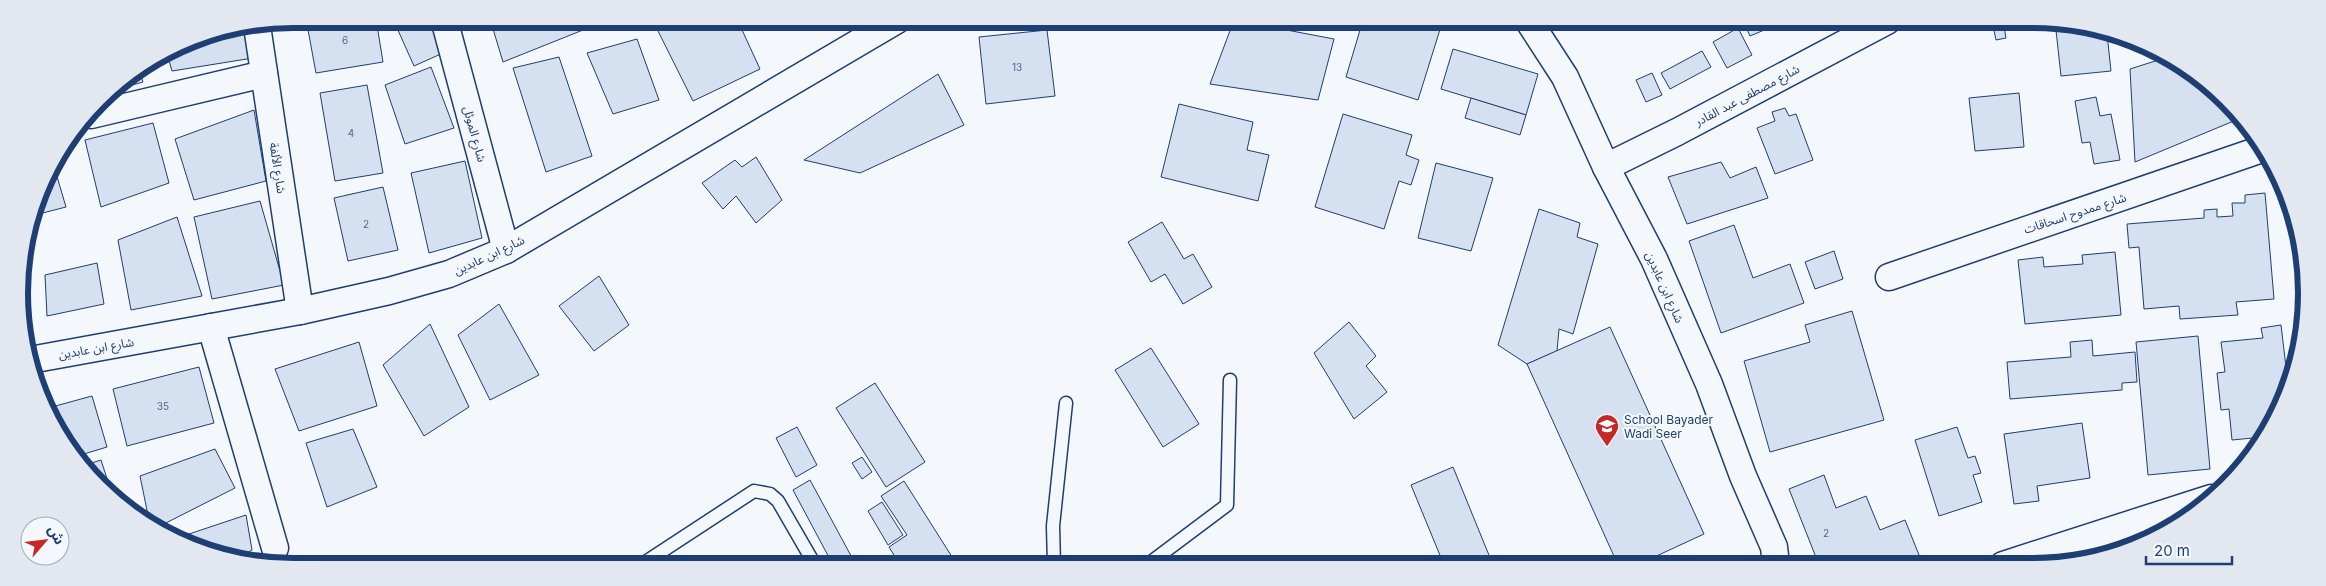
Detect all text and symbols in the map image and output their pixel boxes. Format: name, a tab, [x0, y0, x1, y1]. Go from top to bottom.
house number: 6	[342, 34, 348, 46]
house number: 13	[1012, 61, 1022, 73]
street label: شارع مصطفى عبد القادر	[1691, 61, 1803, 131]
street label: شارع الموئل	[458, 104, 490, 164]
house number: 4	[348, 127, 354, 139]
street label: شارع الألفة	[265, 141, 289, 195]
street label: شارع ممدوح اسحاقات	[2022, 189, 2129, 239]
house number: 2	[363, 218, 369, 230]
street label: شارع ابن عابدين	[451, 232, 528, 280]
street label: شارع ابن عابدين	[1641, 249, 1687, 326]
street label: شارع ابن عابدين	[57, 334, 135, 364]
house number: 35	[157, 400, 169, 412]
place label: School Bayader Wadi Seer	[1624, 412, 1714, 441]
school or university icon: School Bayader Wadi Seer	[1594, 413, 1620, 447]
north arrow	[20, 516, 70, 566]
text: ش	[45, 522, 69, 547]
house number: 2	[1823, 527, 1829, 539]
scale bar	[2146, 534, 2232, 566]
text: 20 m	[2154, 541, 2190, 560]

